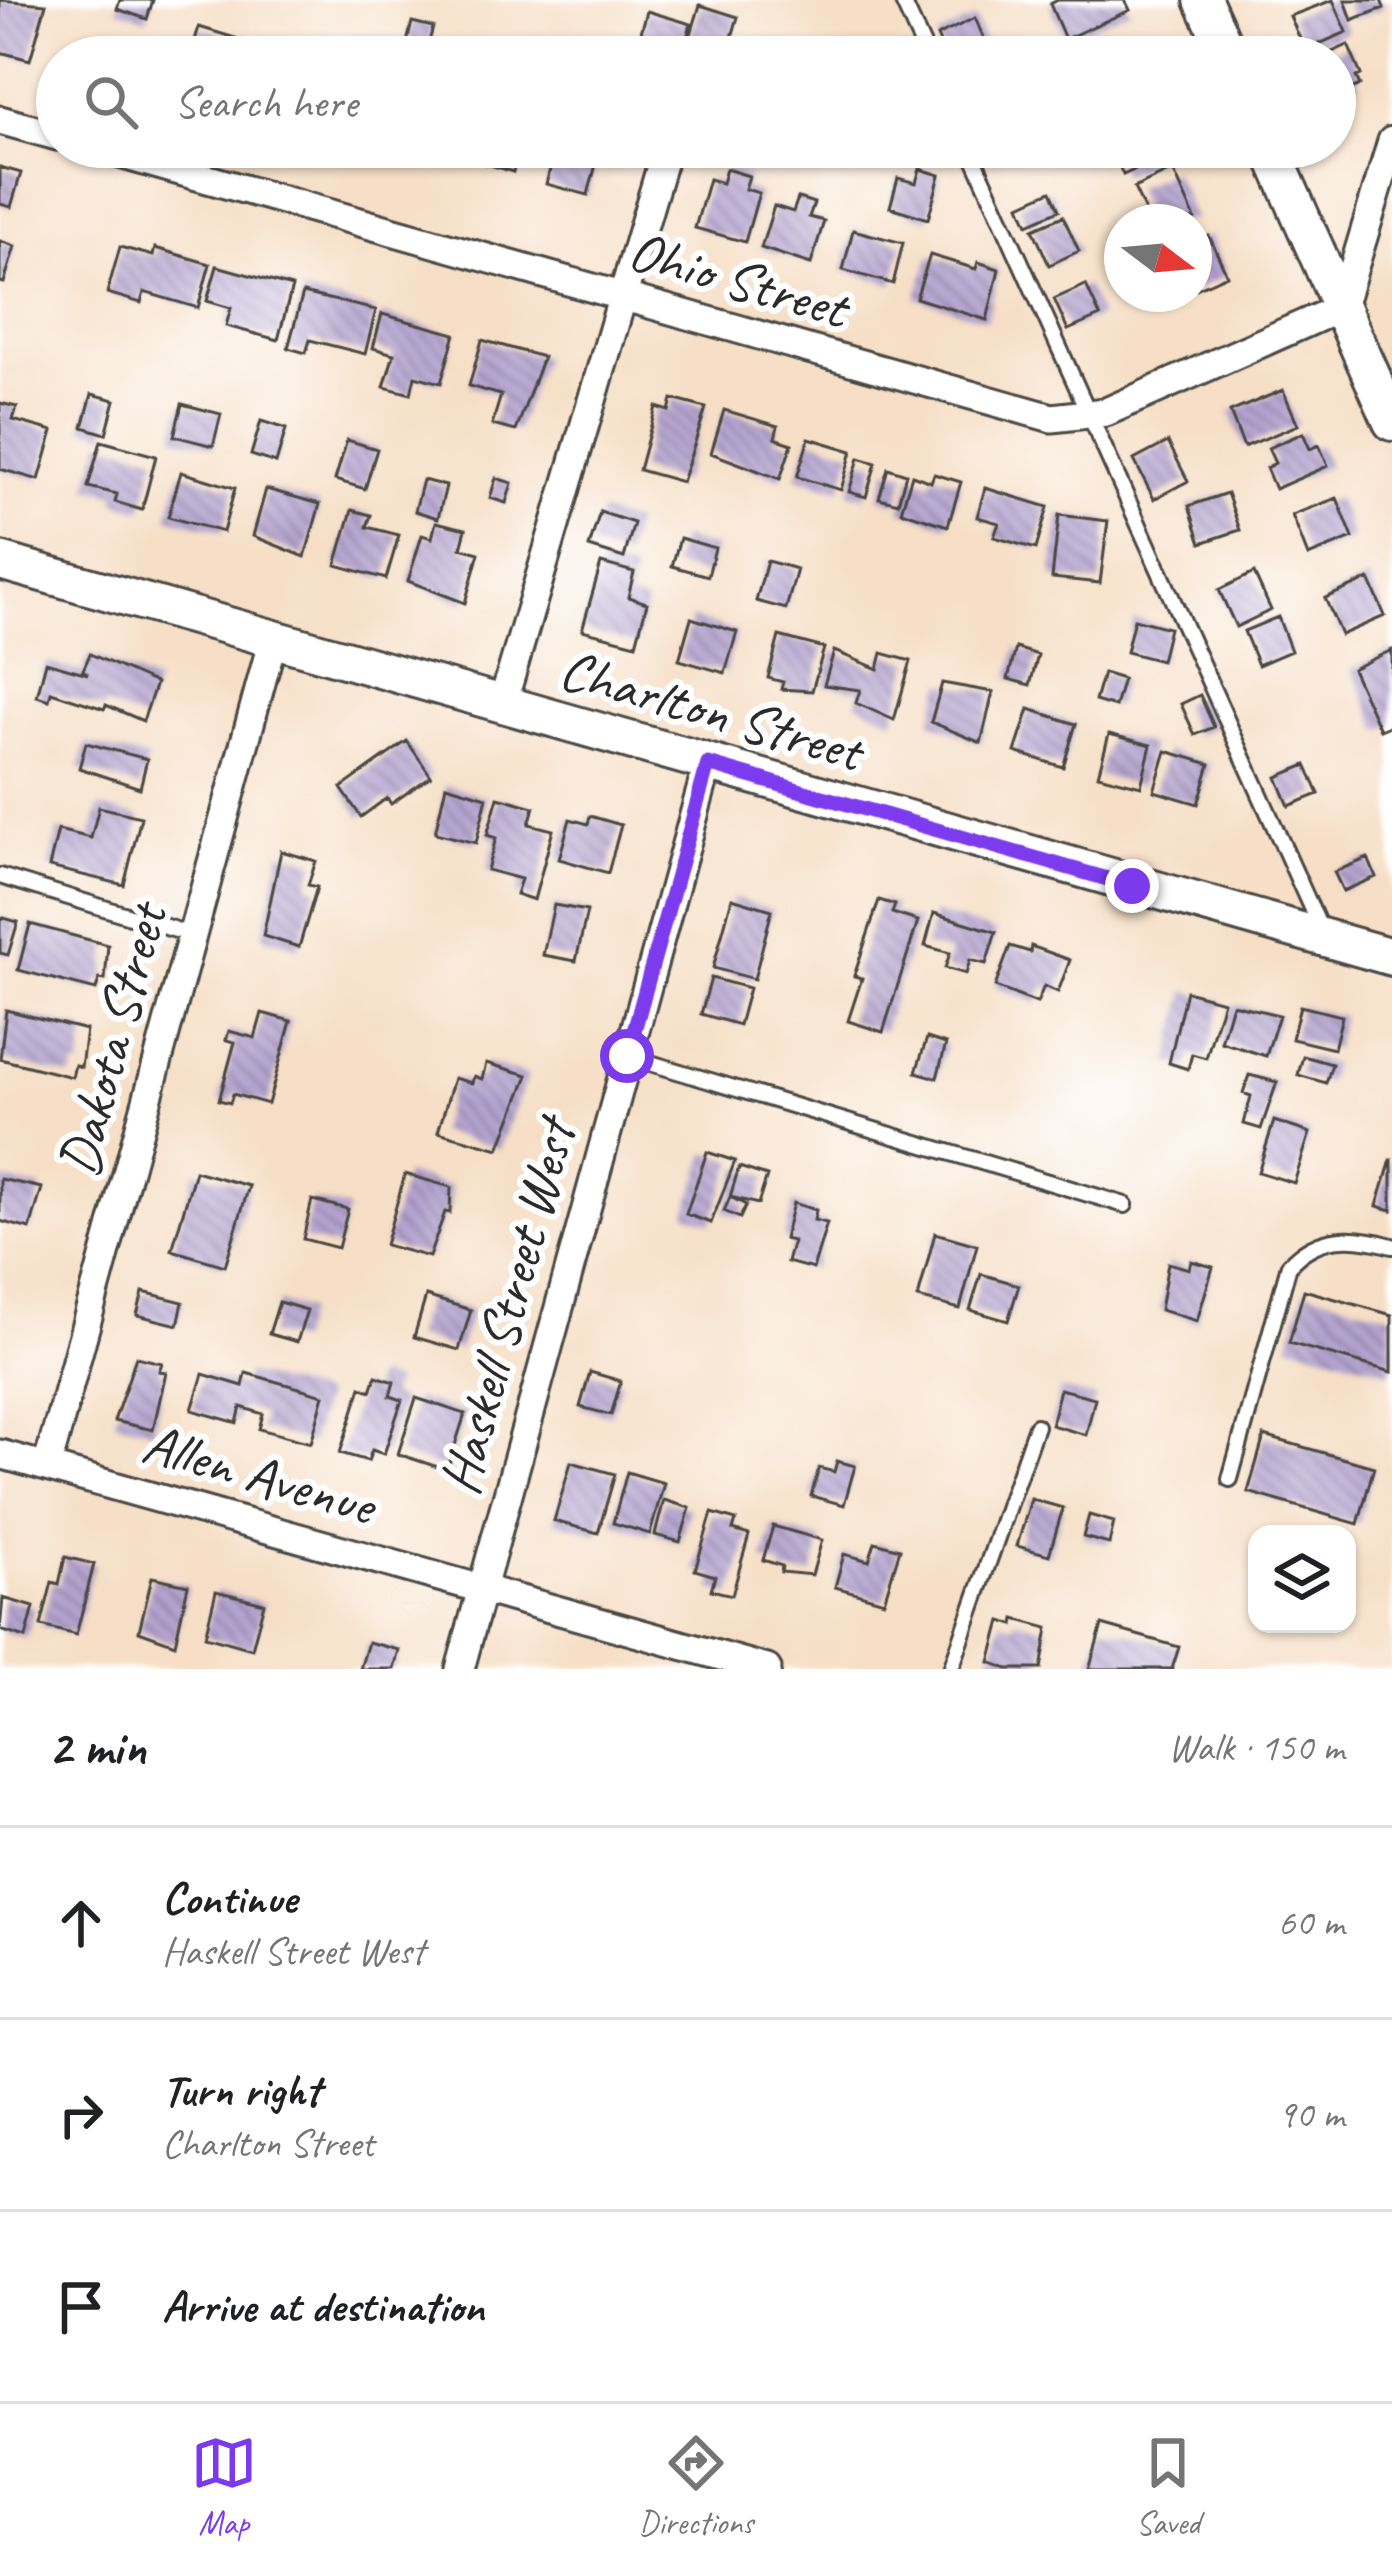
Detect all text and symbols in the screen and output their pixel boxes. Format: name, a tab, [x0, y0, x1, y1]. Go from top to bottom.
search box	[36, 36, 1356, 168]
icon: search	[78, 69, 144, 135]
text: Search here	[174, 74, 357, 131]
north arrow	[1104, 204, 1212, 312]
street label: Ohio Street	[621, 214, 860, 346]
street label: Charlton Street	[552, 633, 875, 789]
route end	[1105, 859, 1159, 913]
street label: Dakota Street	[41, 892, 184, 1184]
route start	[600, 1029, 654, 1083]
street label: Haskell Street West	[423, 1106, 593, 1502]
street label: Allen Avenue	[135, 1407, 386, 1542]
map controls	[1248, 1525, 1356, 1633]
button: layers	[1248, 1525, 1356, 1633]
text: 2 min	[48, 1715, 146, 1779]
text: Walk · 150 m	[1168, 1723, 1344, 1772]
text: Continue	[162, 1870, 296, 1927]
icon: ahead	[48, 1890, 114, 1956]
text: 60 m	[1278, 1898, 1344, 1947]
text: Haskell Street West	[162, 1927, 424, 1976]
text: Turn right	[162, 2062, 320, 2119]
icon: right	[48, 2082, 114, 2148]
text: 90 m	[1278, 2090, 1344, 2139]
text: Charlton Street	[162, 2119, 374, 2168]
icon: arrive	[48, 2274, 114, 2340]
text: Arrive at destination	[162, 2278, 484, 2335]
tab: Map	[191, 2430, 257, 2544]
tab: Directions	[639, 2430, 753, 2544]
tab: Saved	[1135, 2430, 1201, 2544]

